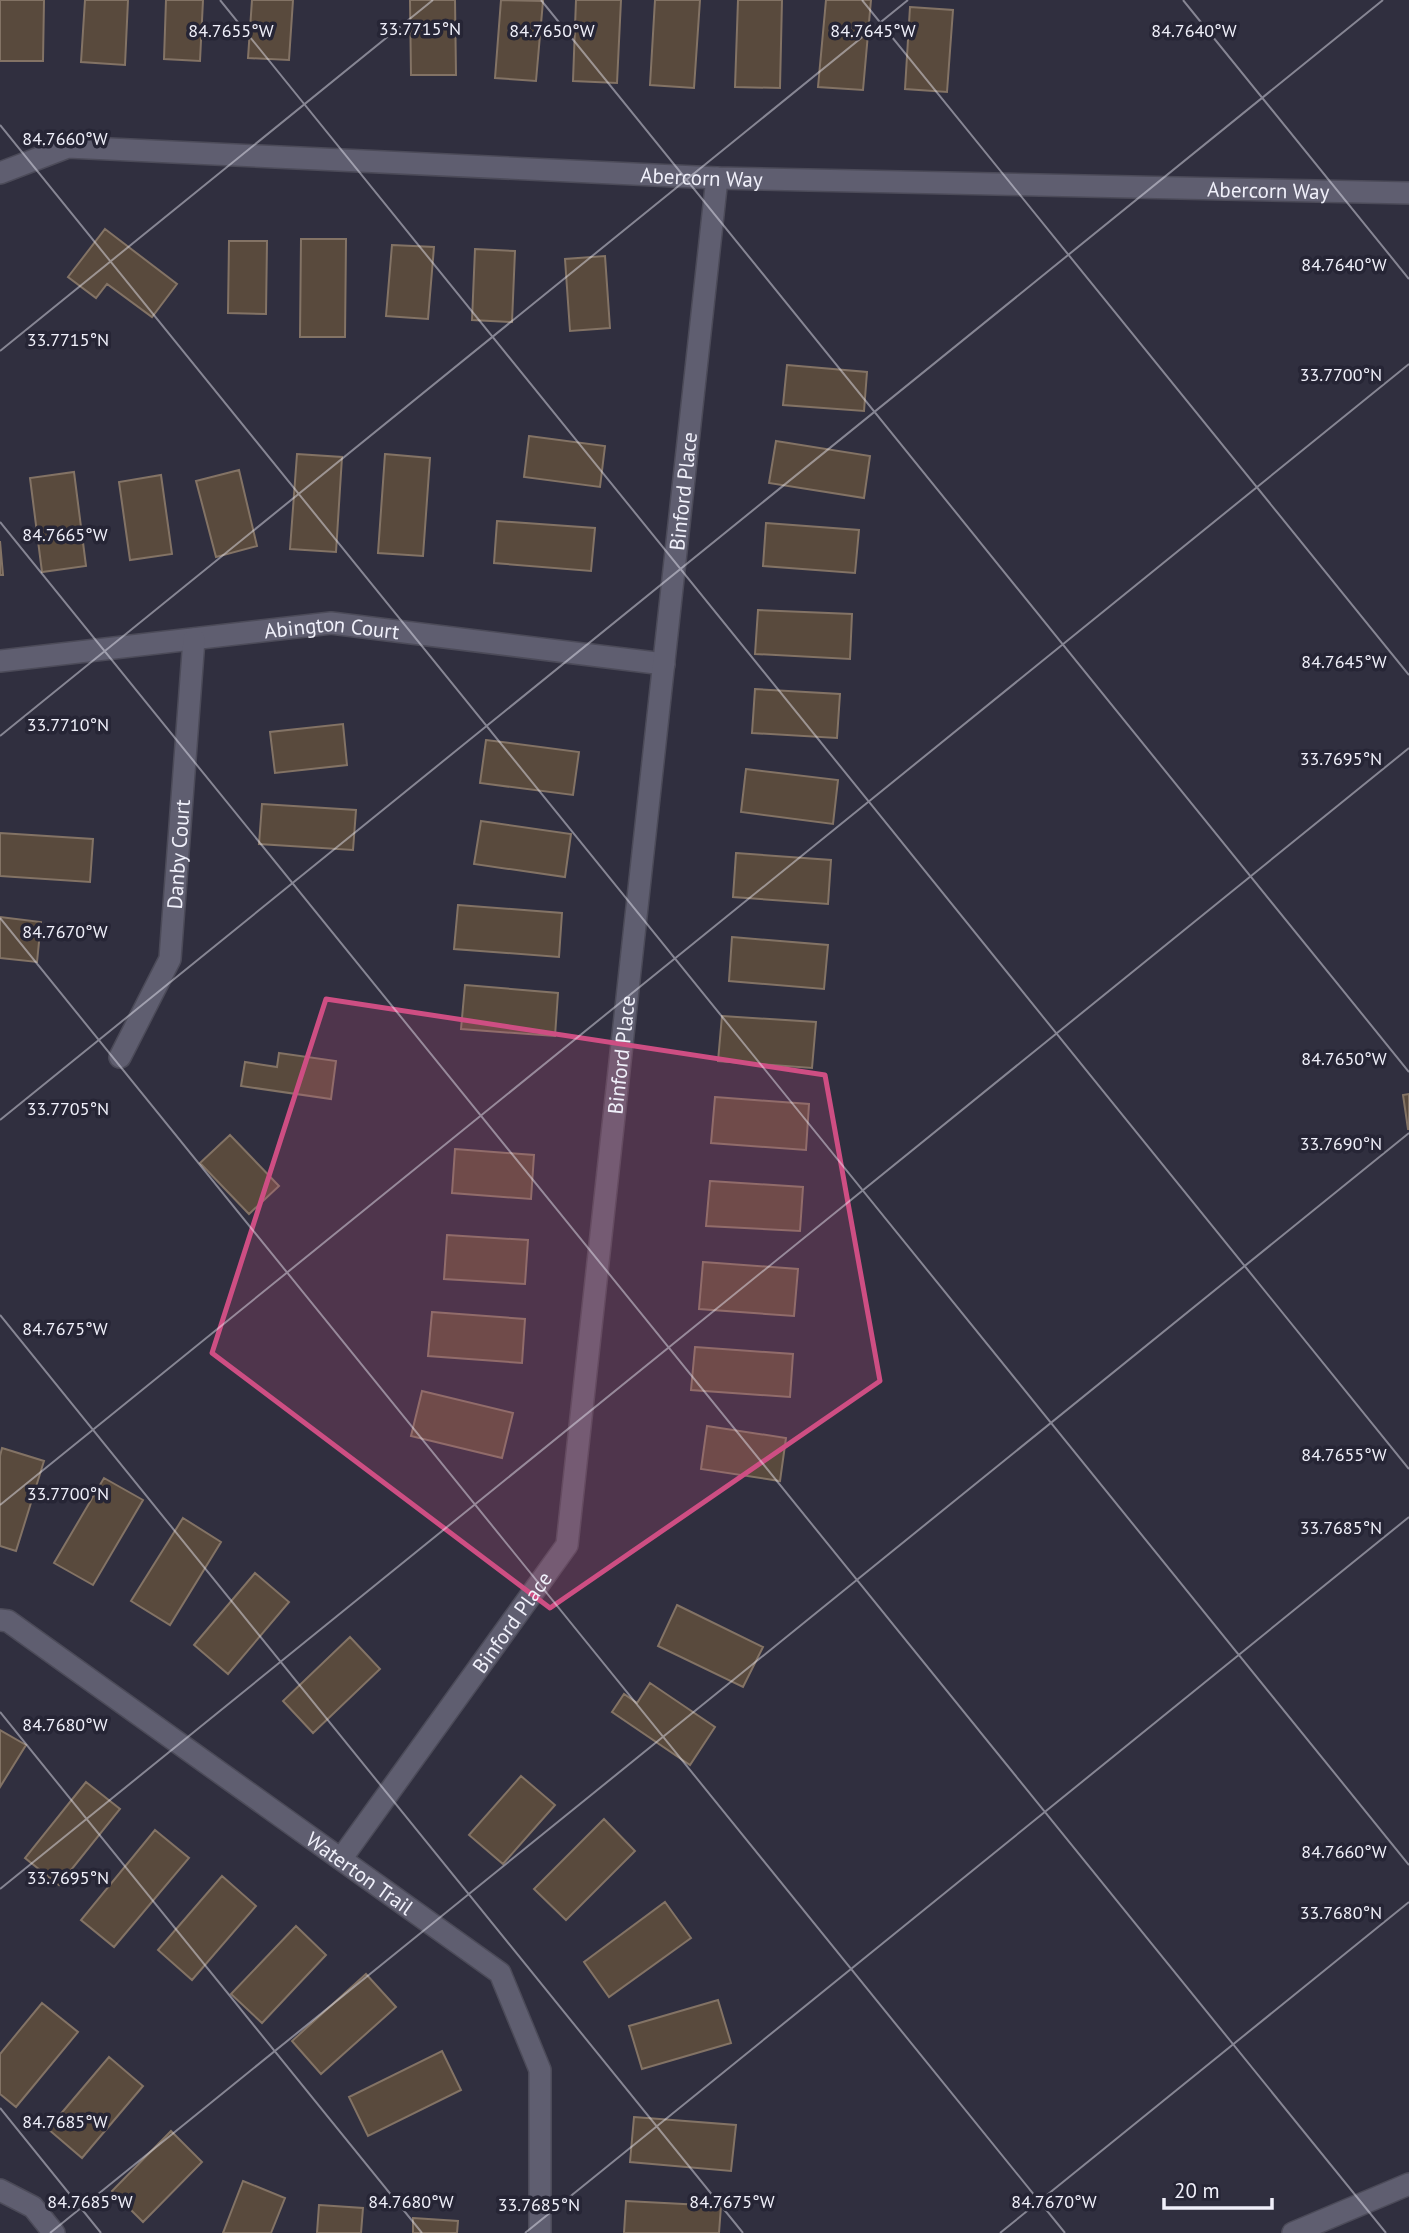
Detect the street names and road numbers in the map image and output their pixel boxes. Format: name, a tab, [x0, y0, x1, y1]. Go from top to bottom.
street label: Abercorn Way	[640, 161, 763, 192]
street label: Abercorn Way	[1207, 175, 1330, 205]
street label: Binford Place	[663, 430, 703, 552]
street label: Abington Court	[263, 609, 401, 645]
street label: Danby Court	[160, 798, 195, 910]
street label: Binford Place	[601, 994, 641, 1116]
street label: Binford Place	[466, 1566, 557, 1678]
street label: Waterton Trail	[301, 1825, 419, 1920]

